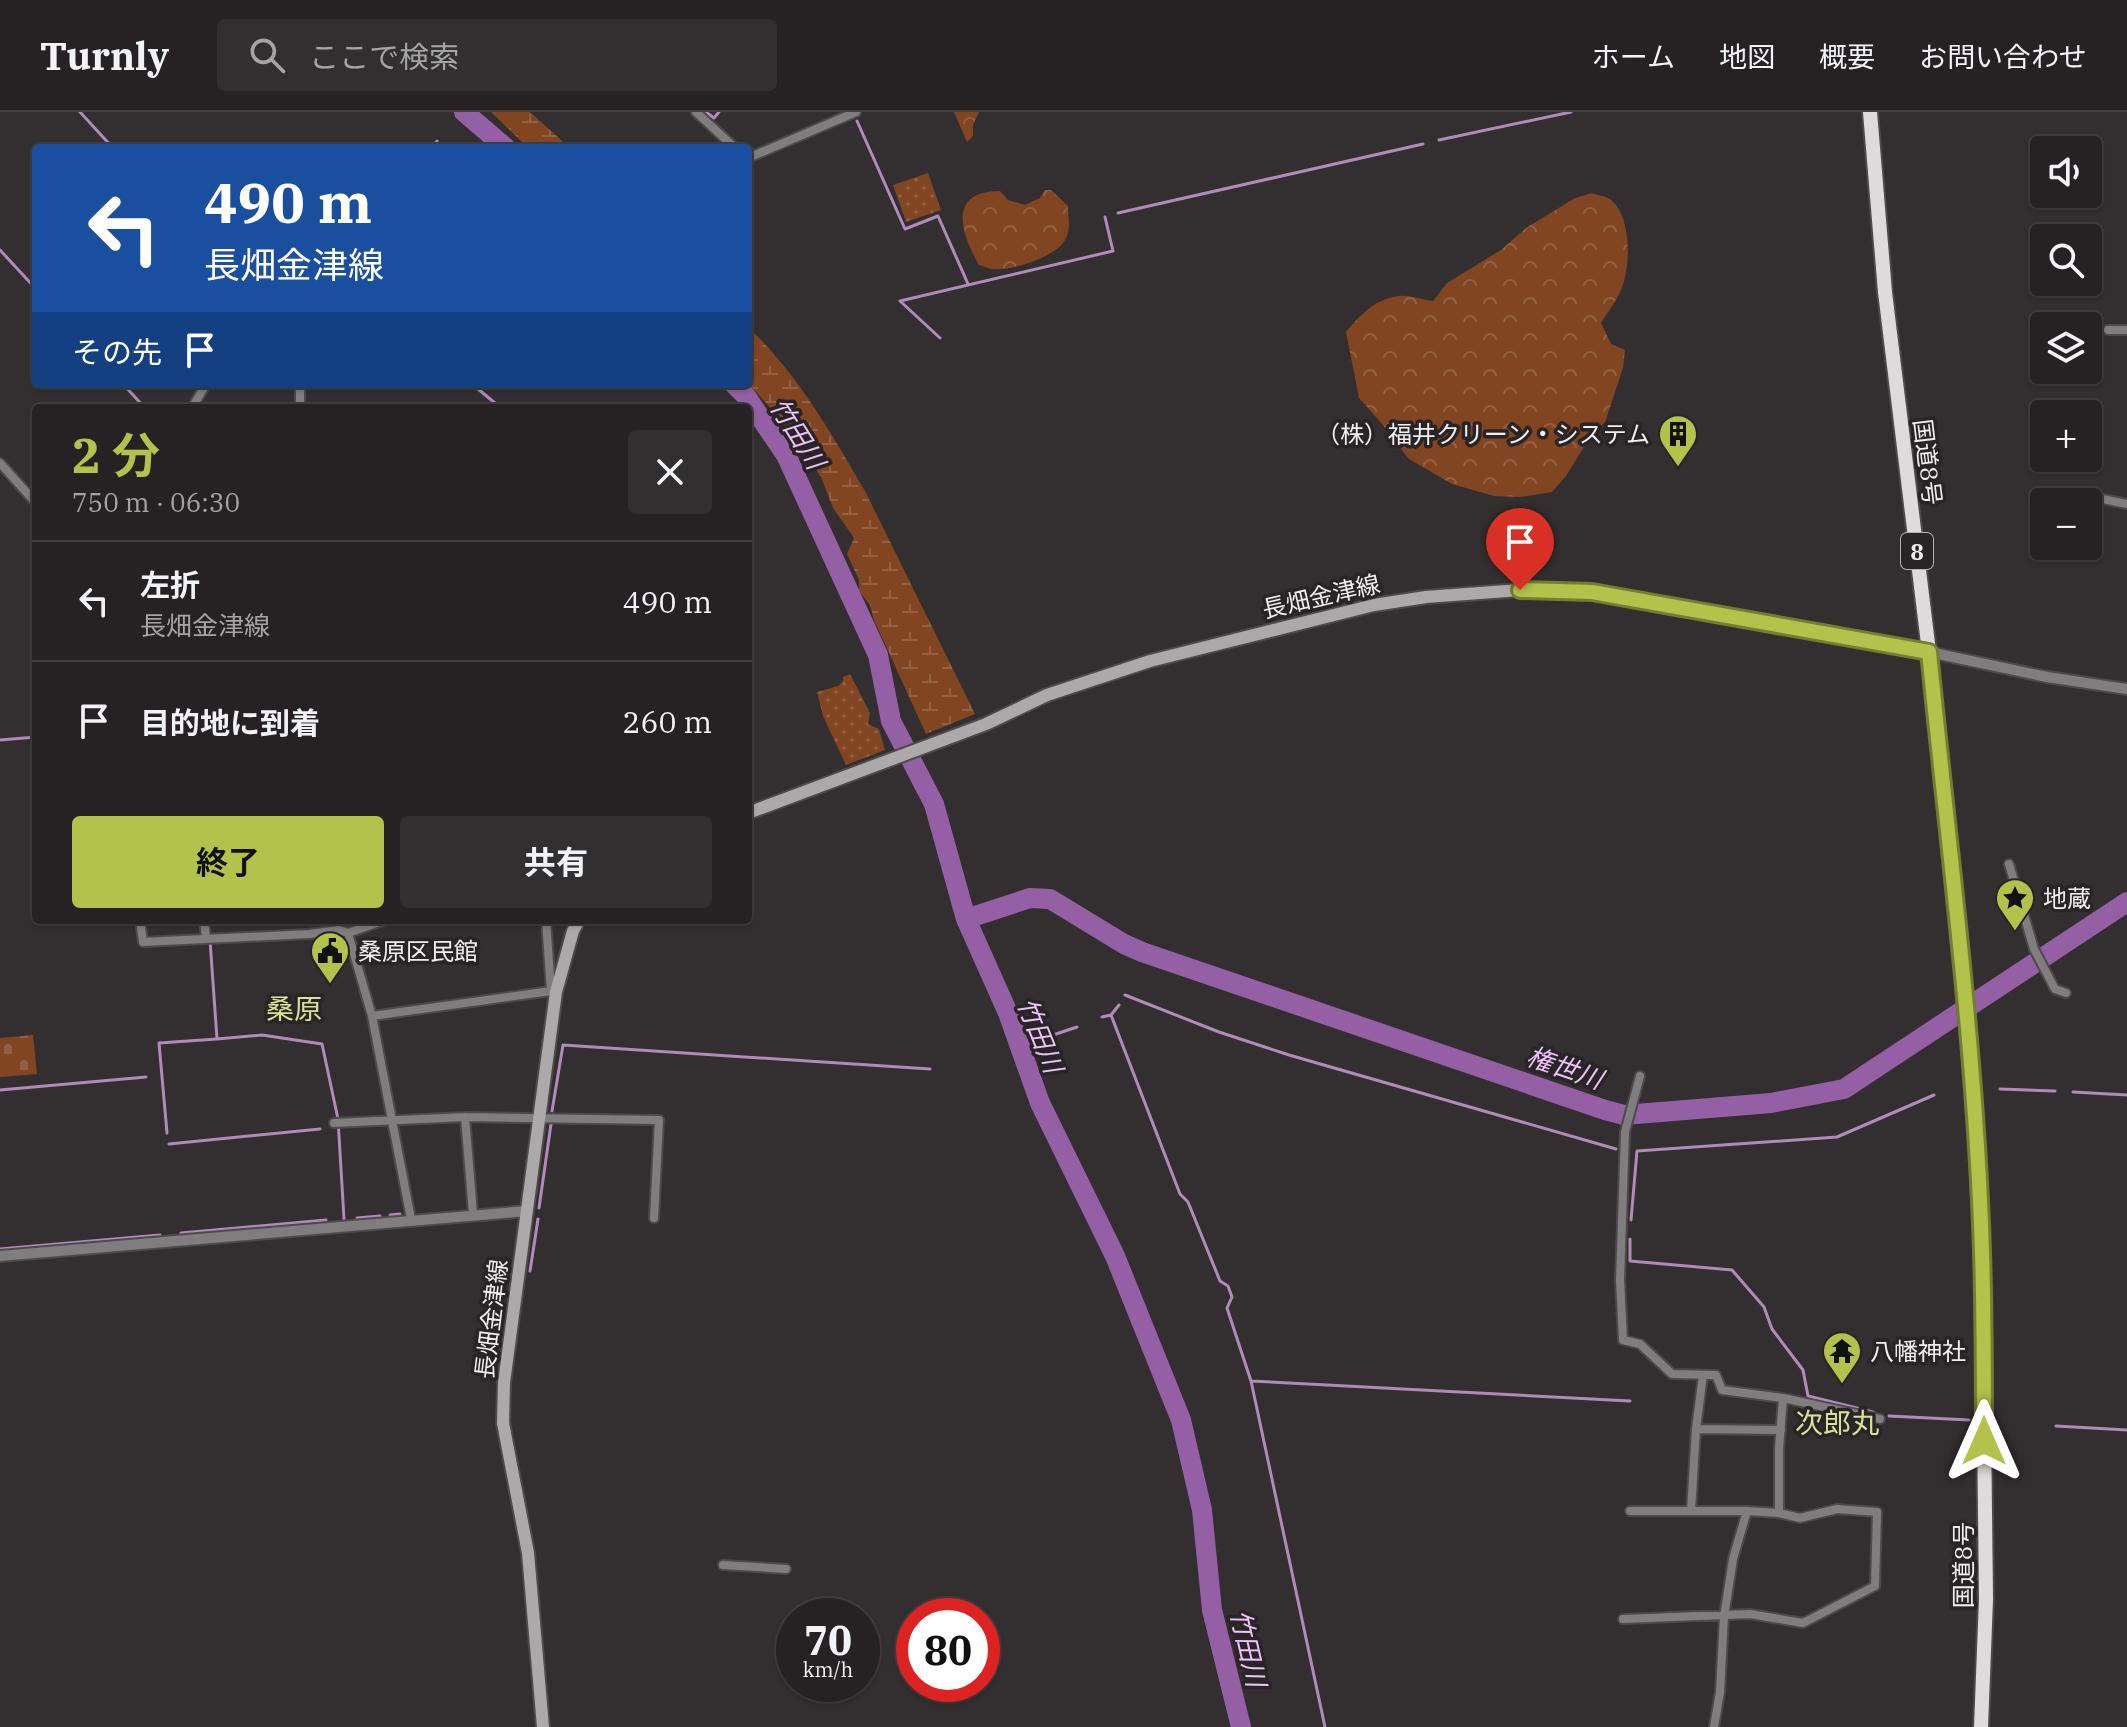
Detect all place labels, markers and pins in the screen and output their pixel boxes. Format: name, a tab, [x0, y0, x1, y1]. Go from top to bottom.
building icon: （株）福井クリーン・システム	[1657, 413, 1699, 468]
place label: （株）福井クリーン・システム	[1316, 418, 1650, 450]
pin	[1486, 508, 1554, 590]
place icon: 地蔵	[1994, 877, 2036, 932]
place label: 地蔵	[2043, 882, 2091, 914]
public building icon: 桑原区民館	[309, 930, 351, 985]
place label: 桑原区民館	[358, 935, 478, 967]
temple icon: 八幡神社	[1821, 1330, 1863, 1385]
place label: 八幡神社	[1870, 1335, 1966, 1367]

